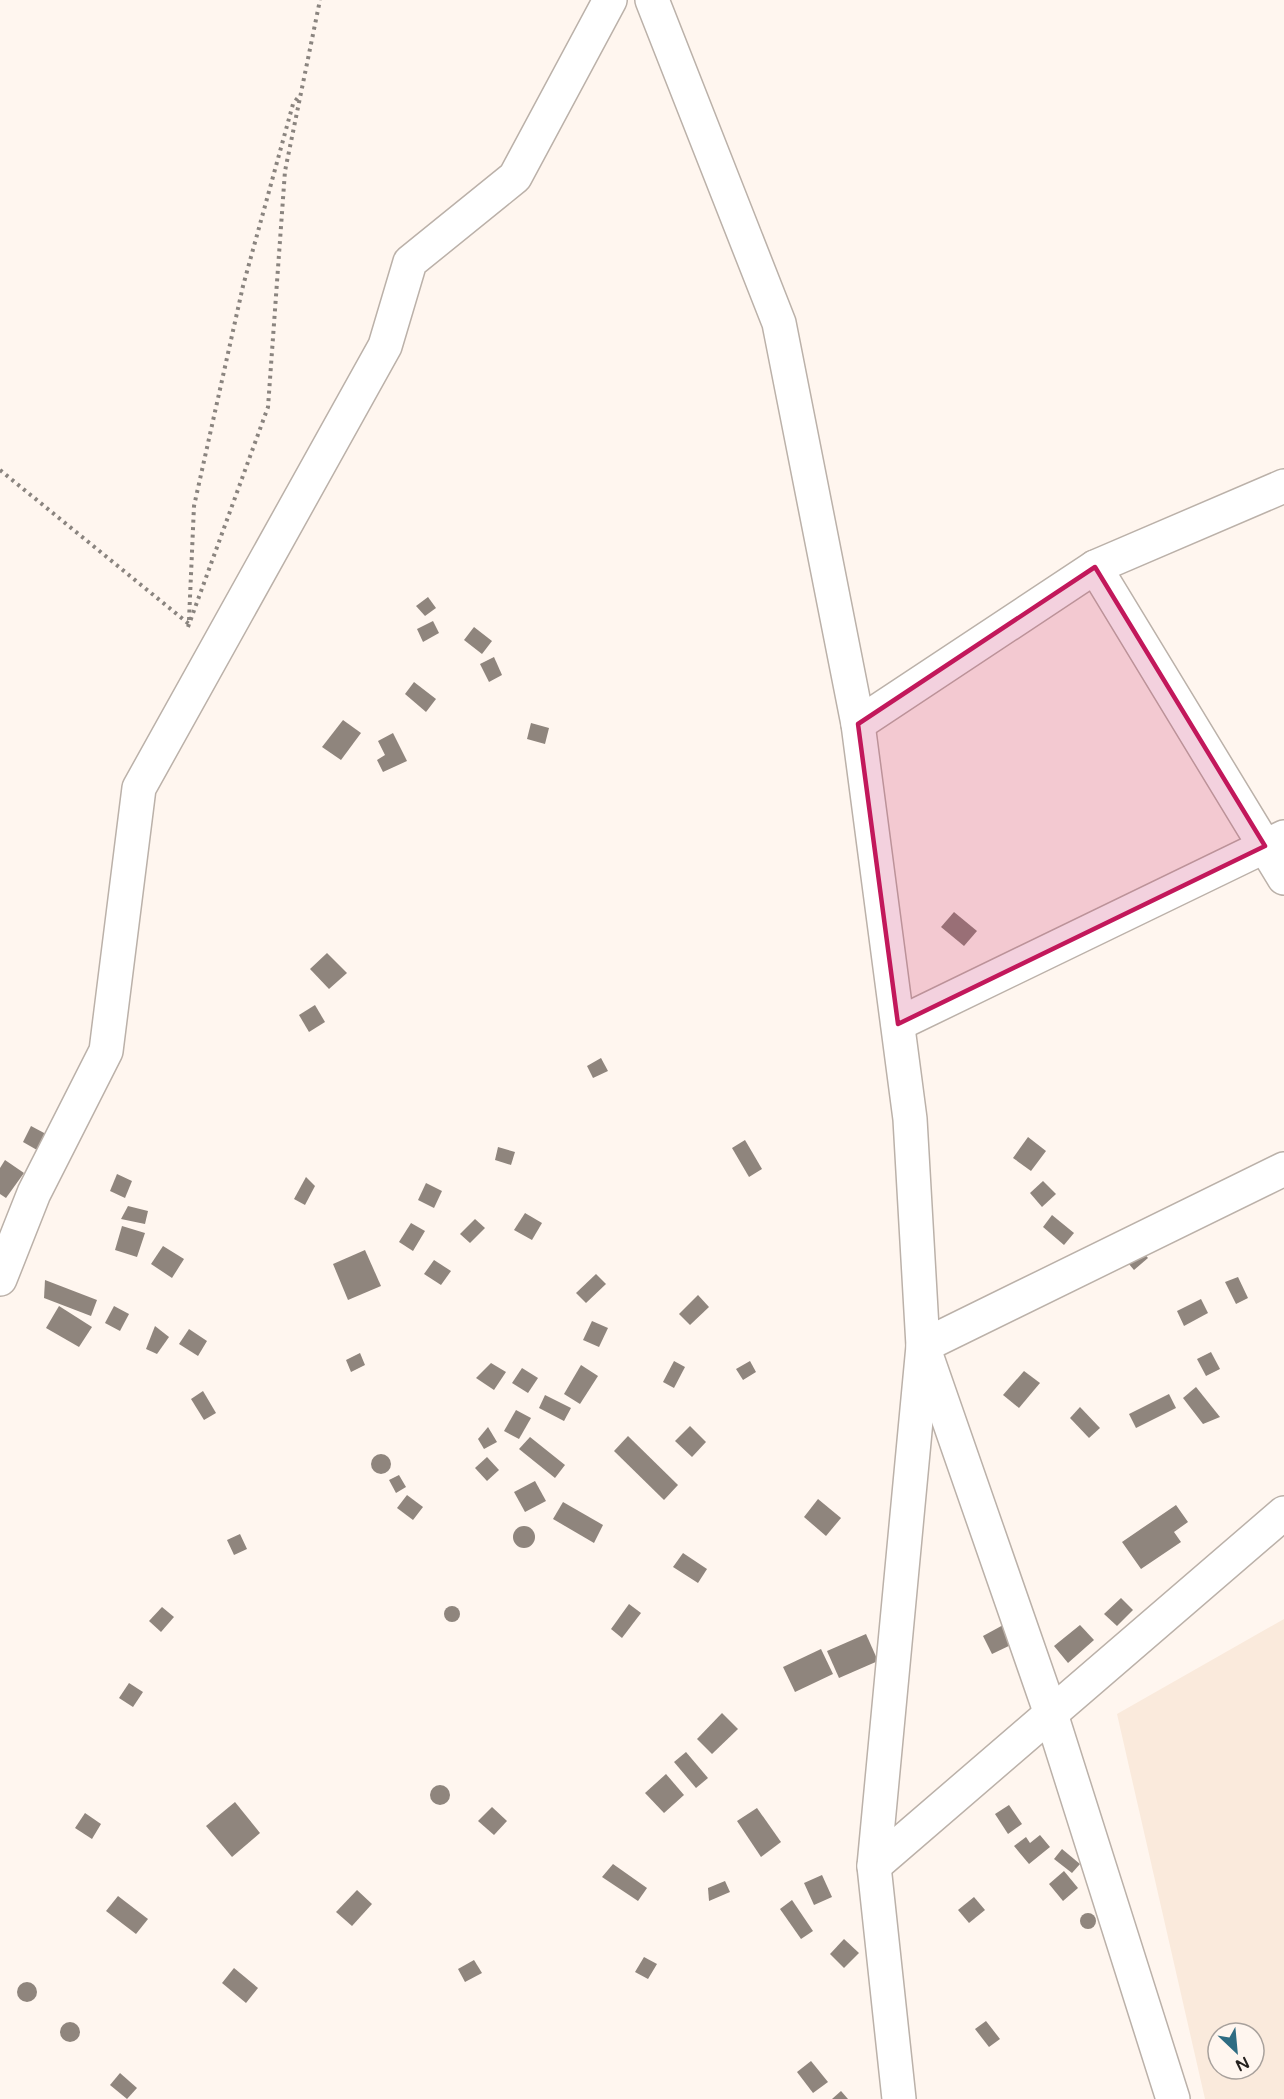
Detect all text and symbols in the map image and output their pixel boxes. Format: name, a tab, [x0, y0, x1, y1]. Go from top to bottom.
north arrow	[1206, 2021, 1266, 2081]
text: N	[1232, 2052, 1252, 2075]

